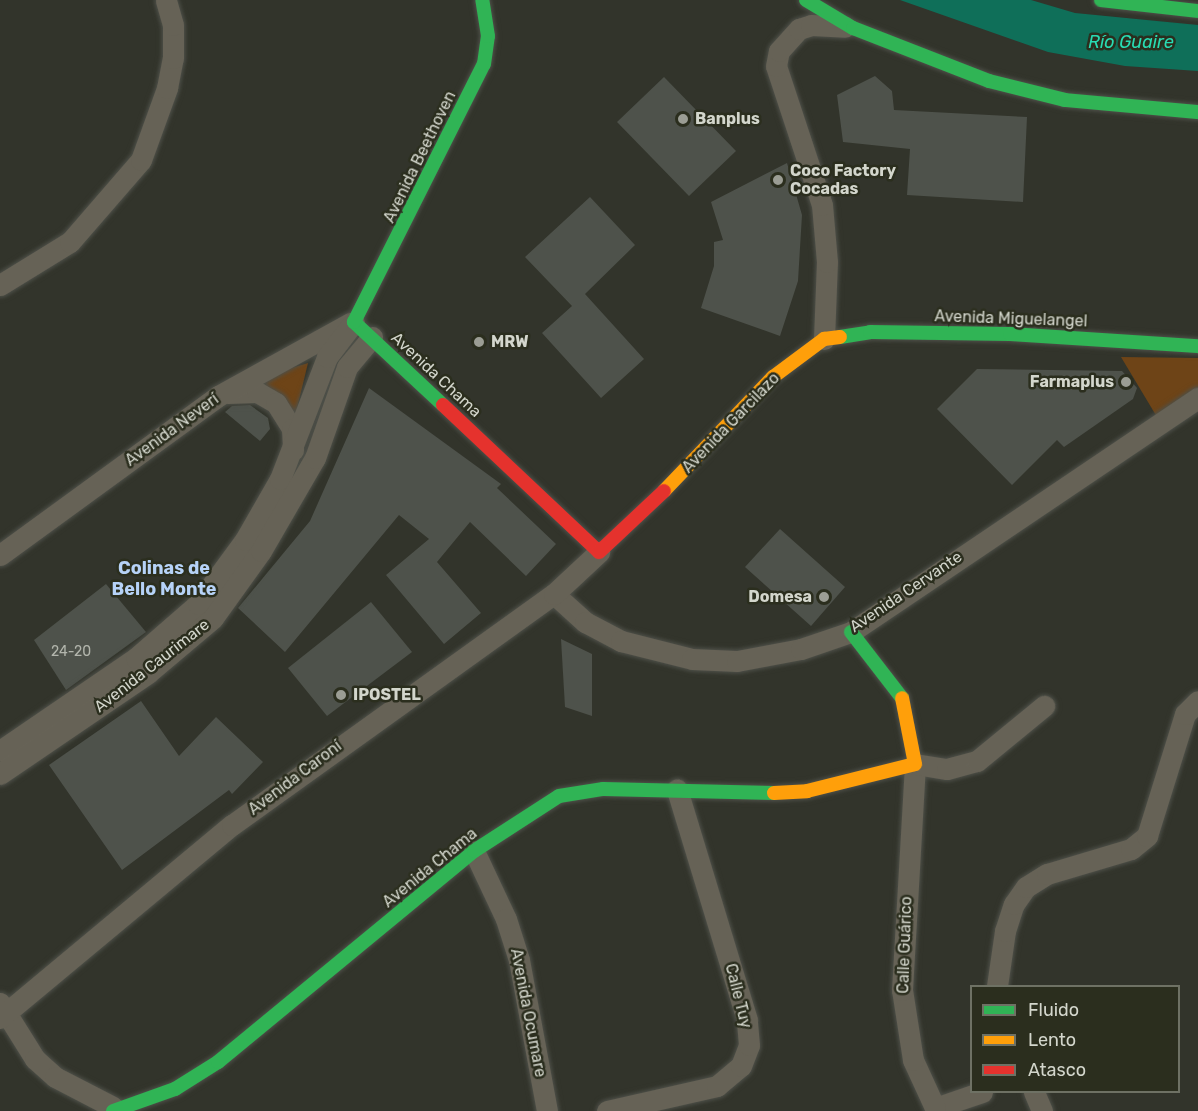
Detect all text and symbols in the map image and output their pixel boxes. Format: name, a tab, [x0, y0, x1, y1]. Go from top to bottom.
water label: Río Guaire	[1088, 31, 1174, 53]
street label: Avenida Beethoven	[380, 88, 460, 226]
place label: Banplus	[695, 109, 760, 129]
marker: Banplus	[676, 112, 690, 126]
place label: Coco Factory Cocadas	[790, 161, 896, 199]
marker: Coco Factory Cocadas	[771, 173, 785, 187]
street label: Avenida Miguelangel	[934, 307, 1088, 331]
street label: Avenida Chama	[387, 328, 485, 422]
place label: MRW	[491, 332, 528, 352]
marker: MRW	[472, 335, 486, 349]
street label: Avenida Garcilazo	[678, 369, 784, 477]
place label: Farmaplus	[1030, 372, 1114, 392]
marker: Farmaplus	[1119, 375, 1133, 389]
street label: Avenida Neverí	[122, 390, 222, 470]
street label: Avenida Cervante	[846, 547, 966, 637]
district label: Colinas de Bello Monte	[112, 558, 216, 600]
place label: Domesa	[748, 587, 812, 607]
marker: Domesa	[817, 590, 831, 604]
street label: Avenida Caurimare	[91, 615, 213, 717]
house number: 24-20	[51, 644, 91, 660]
place label: IPOSTEL	[353, 685, 421, 705]
marker: IPOSTEL	[334, 688, 348, 702]
street label: Avenida Caroní	[245, 737, 345, 819]
street label: Avenida Chama	[379, 824, 481, 912]
street label: Calle Guárico	[894, 896, 916, 994]
street label: Avenida Ocumare	[506, 947, 550, 1079]
street label: Calle Tuy	[721, 961, 755, 1031]
legend	[970, 985, 1180, 1093]
text: Fluido	[1028, 999, 1079, 1021]
text: Lento	[1028, 1029, 1076, 1051]
text: Atasco	[1028, 1059, 1086, 1081]

